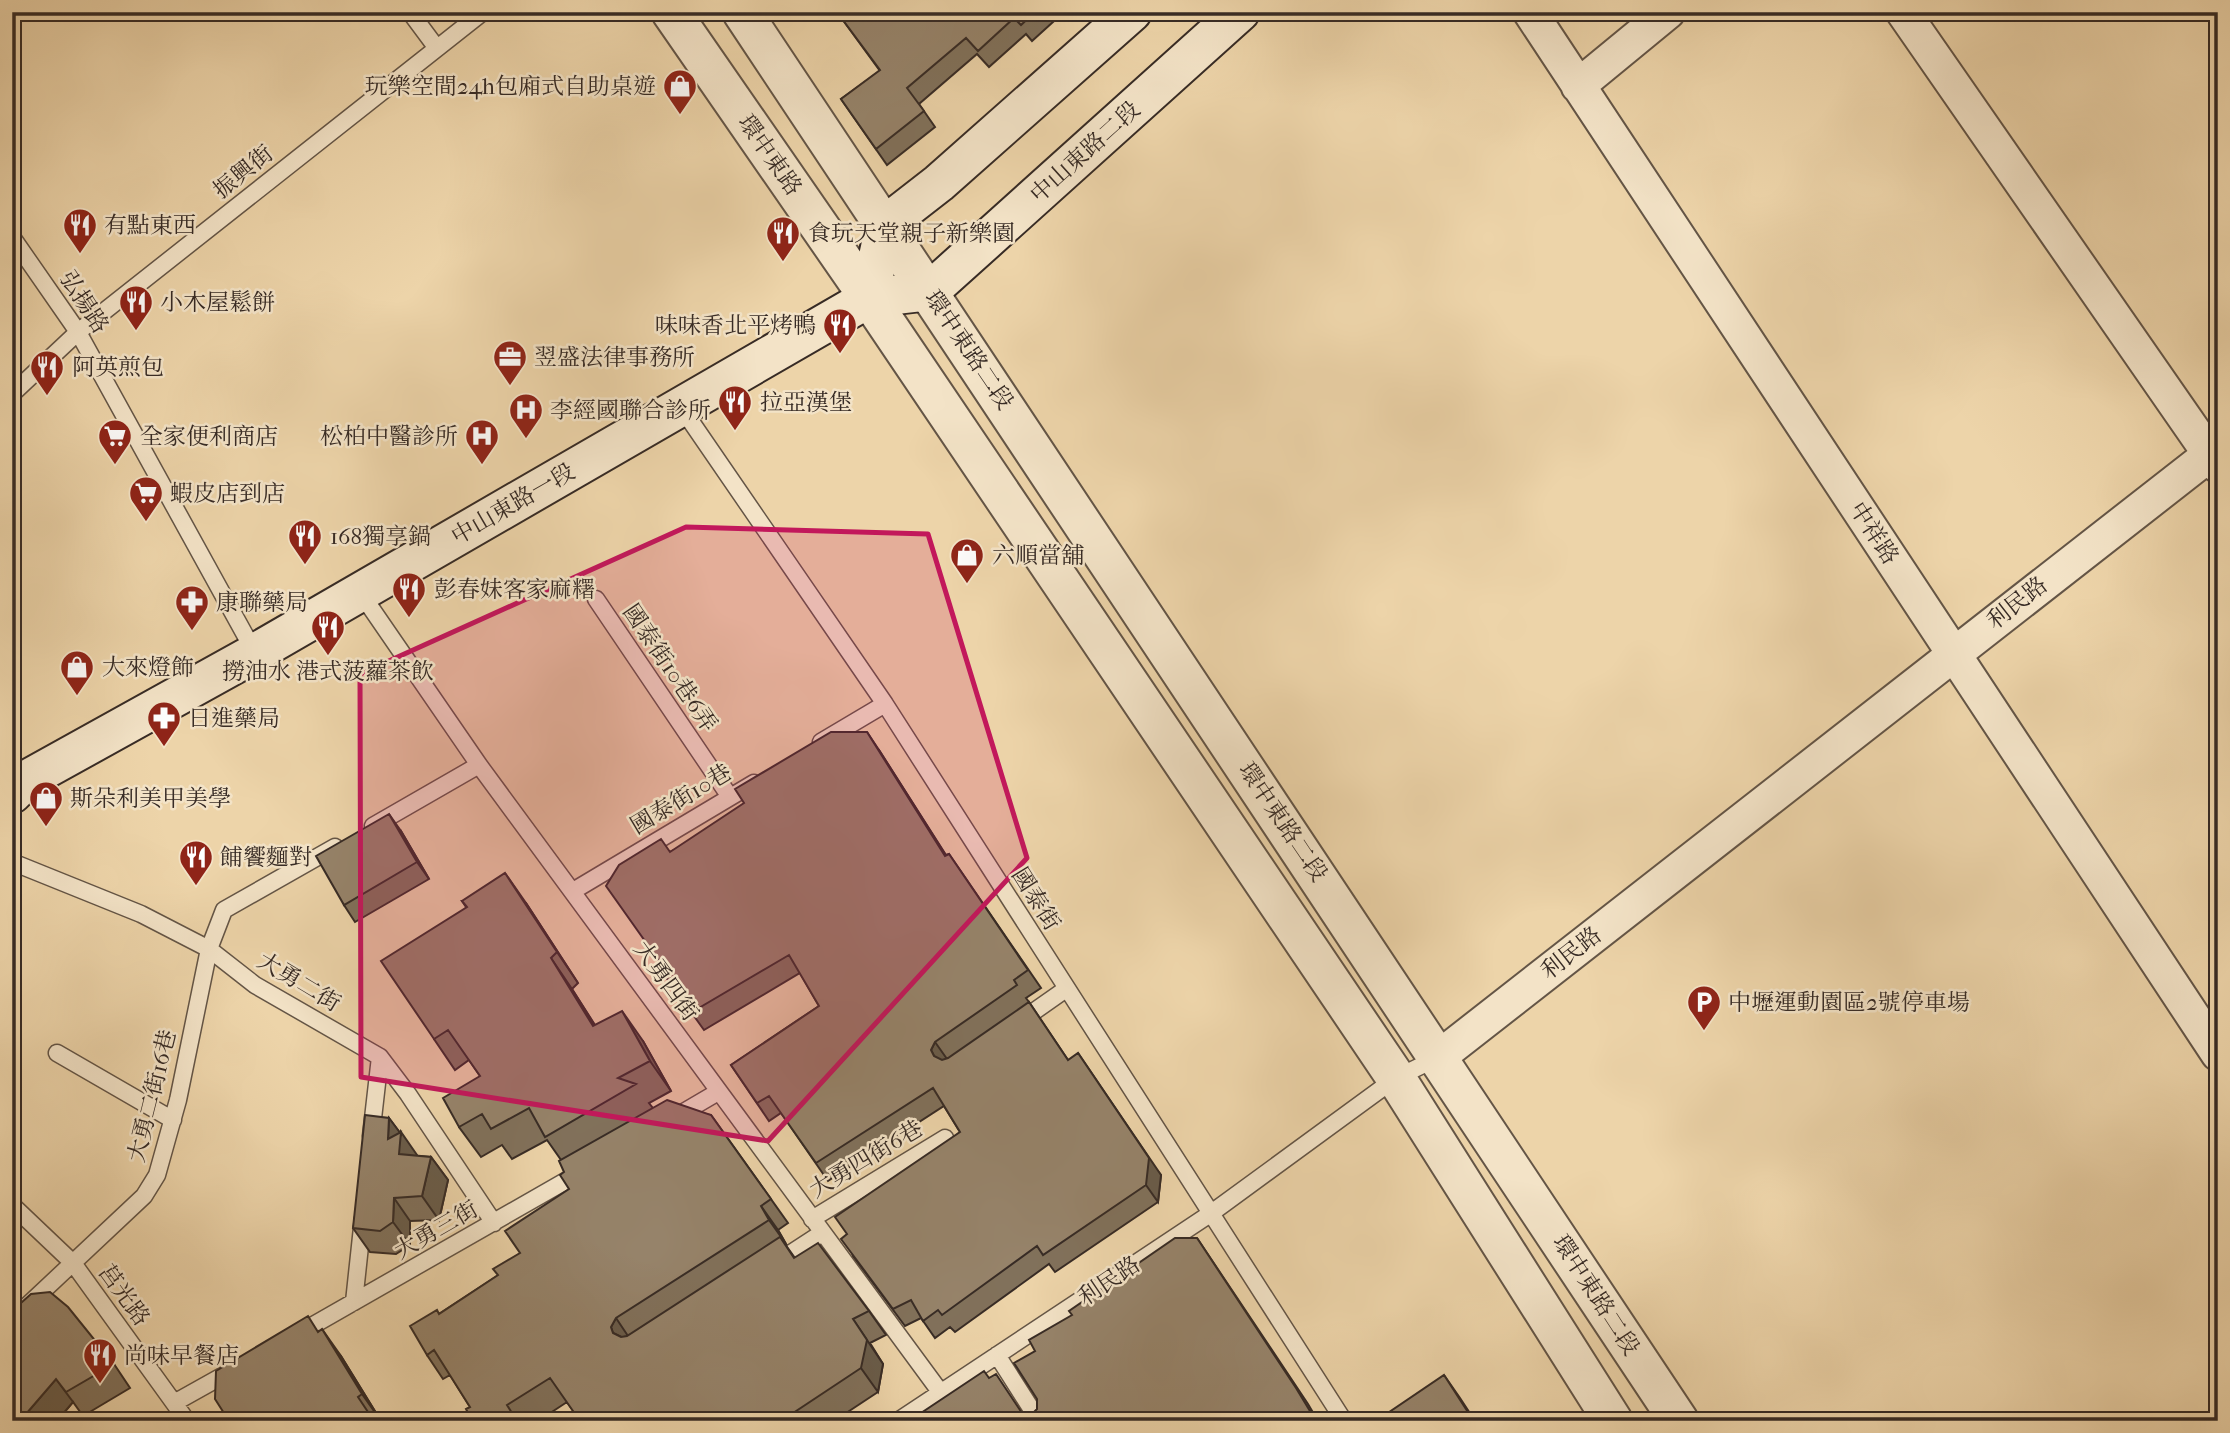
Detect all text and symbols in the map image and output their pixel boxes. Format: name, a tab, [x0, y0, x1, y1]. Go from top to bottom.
shop icon: 玩樂空間24h包廂式自助桌遊	[661, 67, 699, 116]
place label: 玩樂空間24h包廂式自助桌遊	[365, 73, 656, 100]
street label: 中山東路二段	[1025, 96, 1145, 208]
street label: 環中東路	[733, 110, 807, 200]
street label: 振興街	[208, 140, 278, 204]
restaurant icon: 有點東西	[61, 206, 99, 255]
place label: 有點東西	[104, 212, 196, 239]
restaurant icon: 食玩天堂親子新樂園	[764, 214, 802, 263]
place label: 食玩天堂親子新樂園	[808, 220, 1015, 247]
street label: 弘揚路	[54, 266, 114, 338]
restaurant icon: 小木屋鬆餅	[117, 283, 155, 332]
street label: 環中東路二段	[919, 285, 1019, 415]
place label: 小木屋鬆餅	[160, 289, 275, 316]
restaurant icon: 味味香北平烤鴨	[821, 306, 859, 355]
place label: 味味香北平烤鴨	[655, 312, 816, 339]
office icon: 翌盛法律事務所	[491, 338, 529, 387]
place label: 翌盛法律事務所	[534, 344, 695, 371]
restaurant icon: 阿英煎包	[28, 348, 66, 397]
place label: 阿英煎包	[72, 354, 164, 381]
restaurant icon: 拉亞漢堡	[716, 383, 754, 432]
place label: 拉亞漢堡	[760, 389, 852, 416]
hospital icon: 李經國聯合診所	[507, 391, 545, 440]
place label: 李經國聯合診所	[550, 397, 711, 424]
supermarket icon: 全家便利商店	[96, 417, 134, 466]
hospital icon: 松柏中醫診所	[463, 417, 501, 466]
place label: 全家便利商店	[140, 423, 278, 450]
place label: 松柏中醫診所	[320, 423, 458, 450]
street label: 中山東路一段	[446, 458, 580, 550]
supermarket icon: 蝦皮店到店	[127, 474, 165, 523]
place label: 蝦皮店到店	[170, 480, 285, 507]
street label: 中祥路	[1844, 497, 1904, 569]
restaurant icon: 168獨享鍋	[286, 517, 324, 566]
place label: 168獨享鍋	[330, 523, 431, 550]
shop icon: 六順當舖	[948, 536, 986, 585]
place label: 六順當舖	[992, 542, 1084, 569]
restaurant icon: 彭春妹客家麻糬	[390, 570, 428, 619]
street label: 利民路	[1982, 571, 2052, 635]
place label: 彭春妹客家麻糬	[434, 576, 595, 603]
pharmacy icon: 康聯藥局	[173, 583, 211, 632]
place label: 康聯藥局	[216, 589, 308, 616]
street label: 國泰街10巷6弄	[617, 599, 723, 737]
restaurant icon: 撈油水 港式菠蘿茶飲	[309, 608, 347, 657]
shop icon: 大來燈飾	[58, 648, 96, 697]
place label: 大來燈飾	[102, 654, 194, 681]
place label: 撈油水 港式菠蘿茶飲	[222, 658, 434, 685]
pharmacy icon: 日進藥局	[145, 699, 183, 748]
place label: 日進藥局	[188, 705, 280, 732]
street label: 環中東路二段	[1233, 757, 1333, 887]
street label: 國泰街10巷	[626, 758, 736, 840]
shop icon: 斯朵利美甲美學	[27, 779, 65, 828]
place label: 斯朵利美甲美學	[70, 785, 231, 812]
restaurant icon: 餔饗麵對	[177, 838, 215, 887]
place label: 餔饗麵對	[220, 844, 312, 871]
street label: 國泰街	[1006, 863, 1066, 935]
street label: 利民路	[1536, 921, 1606, 985]
street label: 大勇四街	[628, 936, 704, 1026]
street label: 大勇二街	[253, 947, 345, 1017]
parking icon: 中壢運動園區2號停車場	[1685, 983, 1723, 1032]
place label: 中壢運動園區2號停車場	[1728, 989, 1970, 1016]
street label: 大勇二街16巷	[123, 1027, 181, 1165]
street label: 大勇四街6巷	[804, 1115, 928, 1203]
street label: 大勇三街	[389, 1195, 483, 1265]
street label: 環中東路二段	[1547, 1230, 1645, 1360]
street label: 利民路	[1073, 1251, 1145, 1311]
street label: 莒光路	[93, 1259, 155, 1331]
restaurant icon: 尚味早餐店	[81, 1336, 119, 1385]
place label: 尚味早餐店	[124, 1342, 239, 1369]

